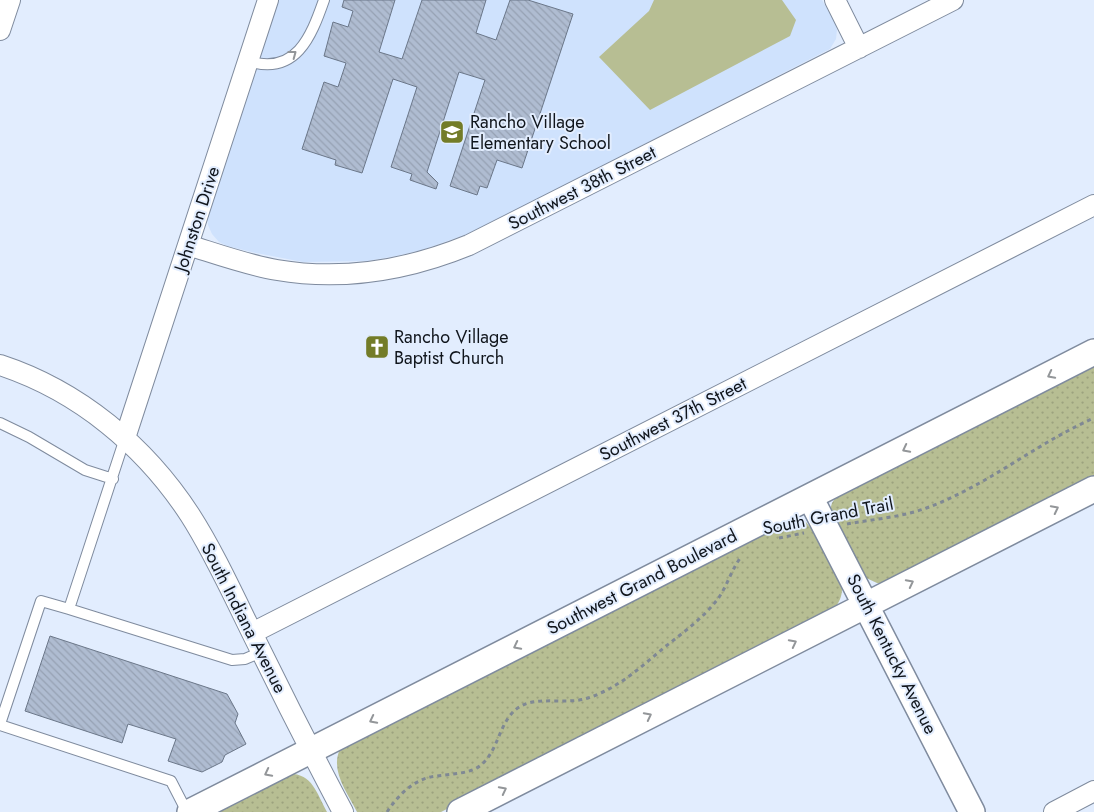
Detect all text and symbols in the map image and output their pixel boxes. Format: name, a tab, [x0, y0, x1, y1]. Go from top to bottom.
one-way arrow	[287, 51, 297, 60]
place label: Rancho Village Elementary School	[470, 109, 611, 156]
school or university icon: Rancho Village Elementary School	[439, 119, 465, 145]
street label: Southwest 38th Street	[504, 139, 661, 237]
street label: Johnston Drive	[167, 163, 226, 277]
place label: Rancho Village Baptist Church	[394, 324, 509, 371]
church icon: Rancho Village Baptist Church	[364, 334, 390, 360]
one-way arrow	[1047, 369, 1056, 379]
street label: Southwest 37th Street	[595, 370, 752, 467]
one-way arrow	[902, 442, 911, 453]
street label: South Grand Trail	[760, 491, 896, 541]
one-way arrow	[1050, 505, 1059, 515]
street label: Southwest Grand Boulevard	[542, 523, 742, 641]
street label: South Indiana Avenue	[195, 538, 293, 698]
street label: South Kentucky Avenue	[840, 569, 944, 739]
one-way arrow	[905, 579, 914, 589]
one-way arrow	[788, 638, 797, 649]
one-way arrow	[514, 640, 523, 650]
one-way arrow	[643, 712, 652, 722]
one-way arrow	[369, 714, 378, 724]
one-way arrow	[264, 767, 273, 777]
one-way arrow	[498, 786, 507, 796]

